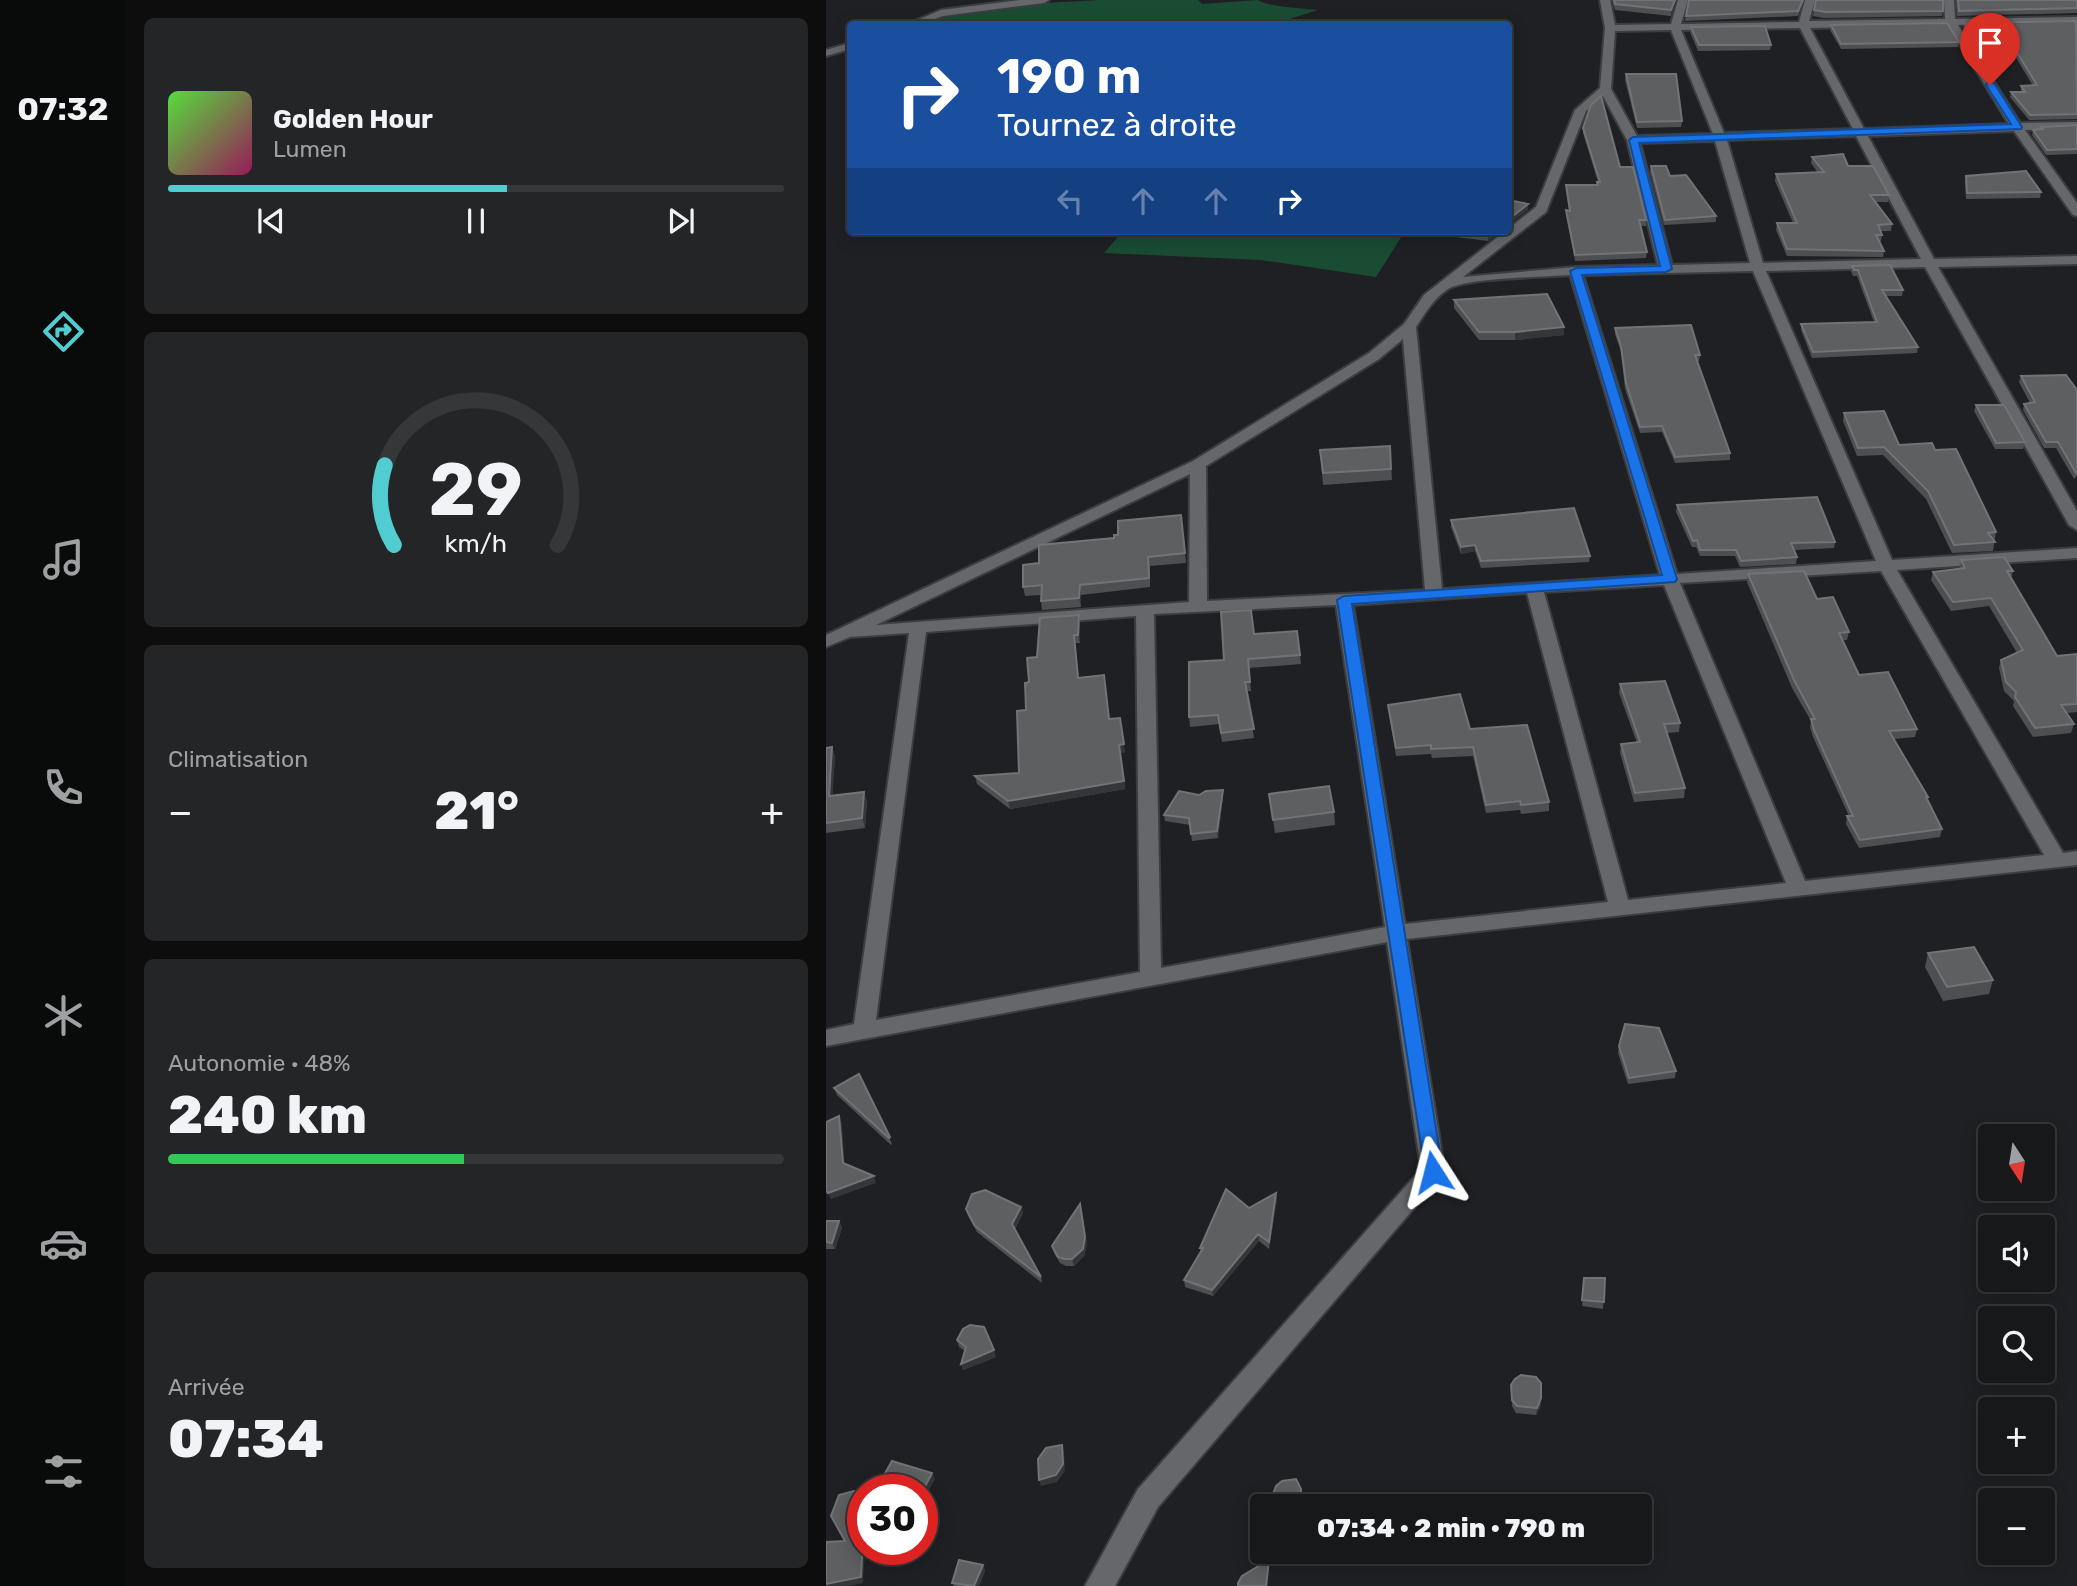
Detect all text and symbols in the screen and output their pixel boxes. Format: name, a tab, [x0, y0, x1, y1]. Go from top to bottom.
pin	[1960, 13, 2020, 85]
icon: arrive	[1971, 24, 2009, 62]
text: 190 m	[997, 47, 1141, 105]
icon: right	[882, 49, 973, 140]
text: 07:32	[17, 90, 109, 128]
text: Golden Hour	[273, 104, 433, 135]
text: Tournez à droite	[997, 106, 1237, 144]
text: Lumen	[273, 135, 347, 163]
icon: left	[1051, 182, 1089, 220]
icon: ahead	[1124, 182, 1162, 220]
icon: ahead	[1197, 182, 1235, 220]
icon: right	[1270, 182, 1308, 220]
icon: previous	[252, 202, 290, 240]
icon: pause	[457, 202, 495, 240]
icon: next	[662, 202, 700, 240]
icon: directions	[39, 307, 88, 356]
text: 29	[429, 448, 523, 534]
text: km/h	[445, 529, 507, 558]
icon: music	[39, 535, 88, 584]
text: Climatisation	[168, 745, 308, 773]
icon: phone	[39, 763, 88, 812]
text: 21°	[434, 780, 519, 842]
text: −	[168, 789, 193, 835]
text: +	[760, 789, 784, 835]
icon: climate	[39, 991, 88, 1040]
text: Autonomie · 48%	[168, 1049, 351, 1077]
text: 240 km	[168, 1084, 367, 1146]
north arrow	[1978, 1124, 2054, 1200]
map controls	[1978, 1124, 2055, 1565]
position arrow	[1396, 1135, 1470, 1209]
button: sound	[1978, 1215, 2055, 1292]
icon: car	[39, 1219, 88, 1268]
button: search	[1978, 1306, 2055, 1383]
text: Arrivée	[168, 1373, 245, 1401]
button: +	[1978, 1397, 2055, 1474]
text: 07:34	[168, 1408, 324, 1470]
icon: filters	[39, 1447, 88, 1496]
speed limit sign: 30	[847, 1474, 938, 1565]
button: −	[1978, 1488, 2055, 1565]
text: 07:34 · 2 min · 790 m	[1317, 1513, 1585, 1544]

